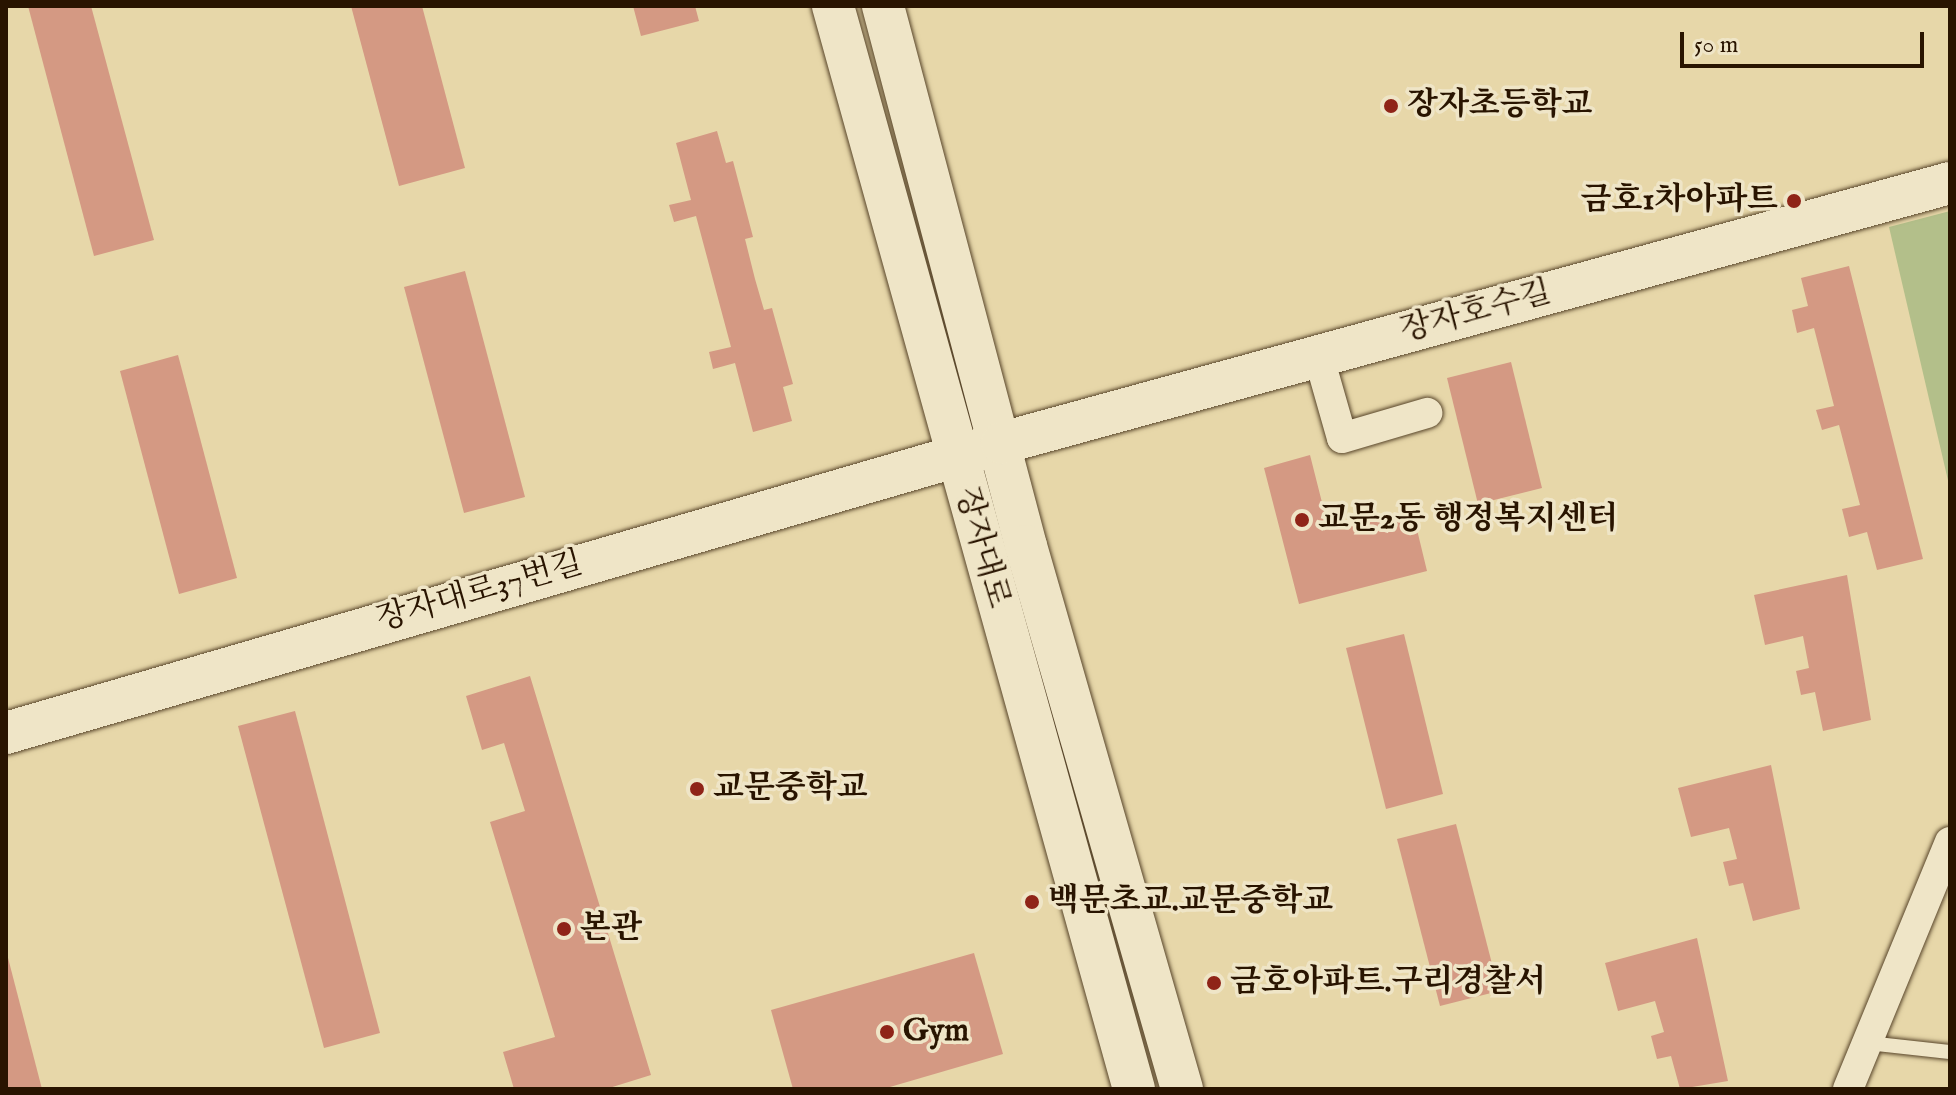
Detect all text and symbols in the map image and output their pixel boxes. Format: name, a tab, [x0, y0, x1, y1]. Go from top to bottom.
scale bar	[1684, 16, 1928, 66]
text: 50 m	[1694, 30, 1738, 61]
place label: 장자초등학교	[1407, 87, 1592, 125]
marker: 장자초등학교	[1382, 97, 1400, 115]
place label: 금호1차아파트	[1581, 182, 1778, 220]
marker: 금호1차아파트	[1785, 192, 1803, 210]
street label: 장자호수길	[1396, 274, 1556, 352]
street label: 장자대로	[946, 483, 1016, 613]
place label: 교문2동 행정복지센터	[1318, 501, 1618, 539]
marker: 교문2동 행정복지센터	[1293, 511, 1311, 529]
street label: 장자대로37번길	[373, 545, 587, 641]
place label: 교문중학교	[713, 770, 868, 808]
marker: 교문중학교	[688, 780, 706, 798]
place label: 백문초교.교문중학교	[1048, 883, 1333, 921]
marker: 백문초교.교문중학교	[1023, 893, 1041, 911]
place label: 본관	[580, 910, 642, 948]
marker: 본관	[555, 920, 573, 938]
place label: 금호아파트.구리경찰서	[1230, 964, 1546, 1002]
marker: 금호아파트.구리경찰서	[1205, 974, 1223, 992]
place label: Gym	[903, 1013, 969, 1051]
marker: Gym	[878, 1023, 896, 1041]

